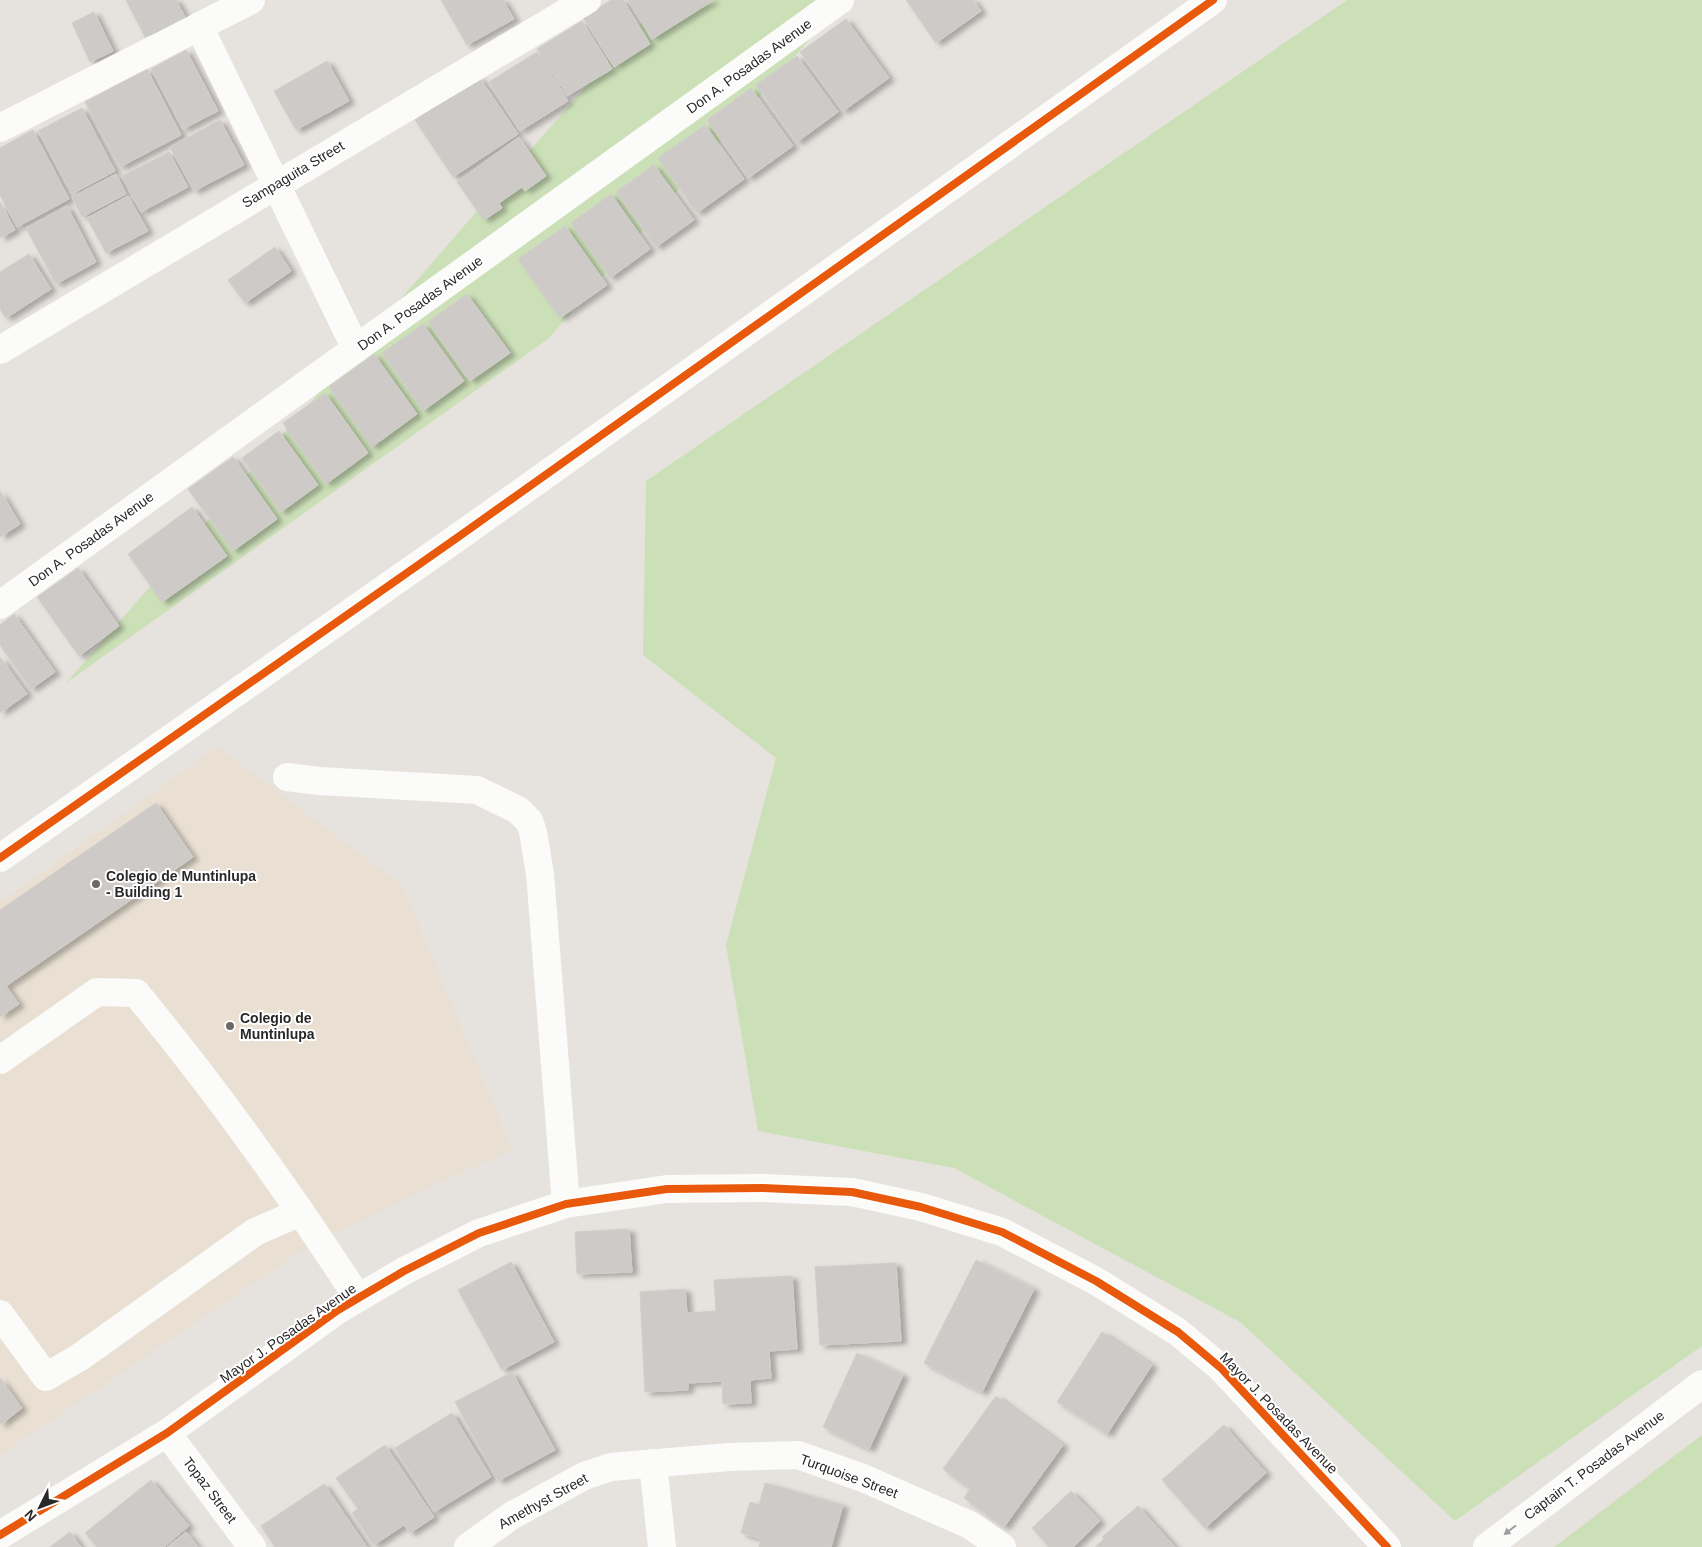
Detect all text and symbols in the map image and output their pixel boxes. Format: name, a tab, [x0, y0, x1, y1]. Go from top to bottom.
street label: Don A. Posadas Avenue	[683, 15, 815, 117]
street label: Sampaguita Street	[239, 137, 347, 211]
street label: Don A. Posadas Avenue	[354, 252, 486, 354]
street label: Don A. Posadas Avenue	[25, 488, 157, 590]
place label: Colegio de Muntinlupa - Building 1	[106, 868, 256, 900]
marker: Colegio de Muntinlupa - Building 1	[90, 878, 102, 890]
place label: Colegio de Muntinlupa	[240, 1010, 315, 1042]
marker: Colegio de Muntinlupa	[224, 1020, 236, 1032]
street label: Mayor J. Posadas Avenue	[217, 1280, 359, 1386]
street label: Mayor J. Posadas Avenue	[1217, 1349, 1341, 1477]
street label: Captain T. Posadas Avenue	[1521, 1407, 1667, 1523]
street label: Turquoise Street	[798, 1451, 900, 1501]
street label: Topaz Street	[180, 1454, 240, 1526]
street label: Amethyst Street	[496, 1470, 591, 1532]
north arrow	[15, 1482, 65, 1532]
text: N	[21, 1507, 40, 1525]
one-way arrow	[1504, 1524, 1517, 1535]

